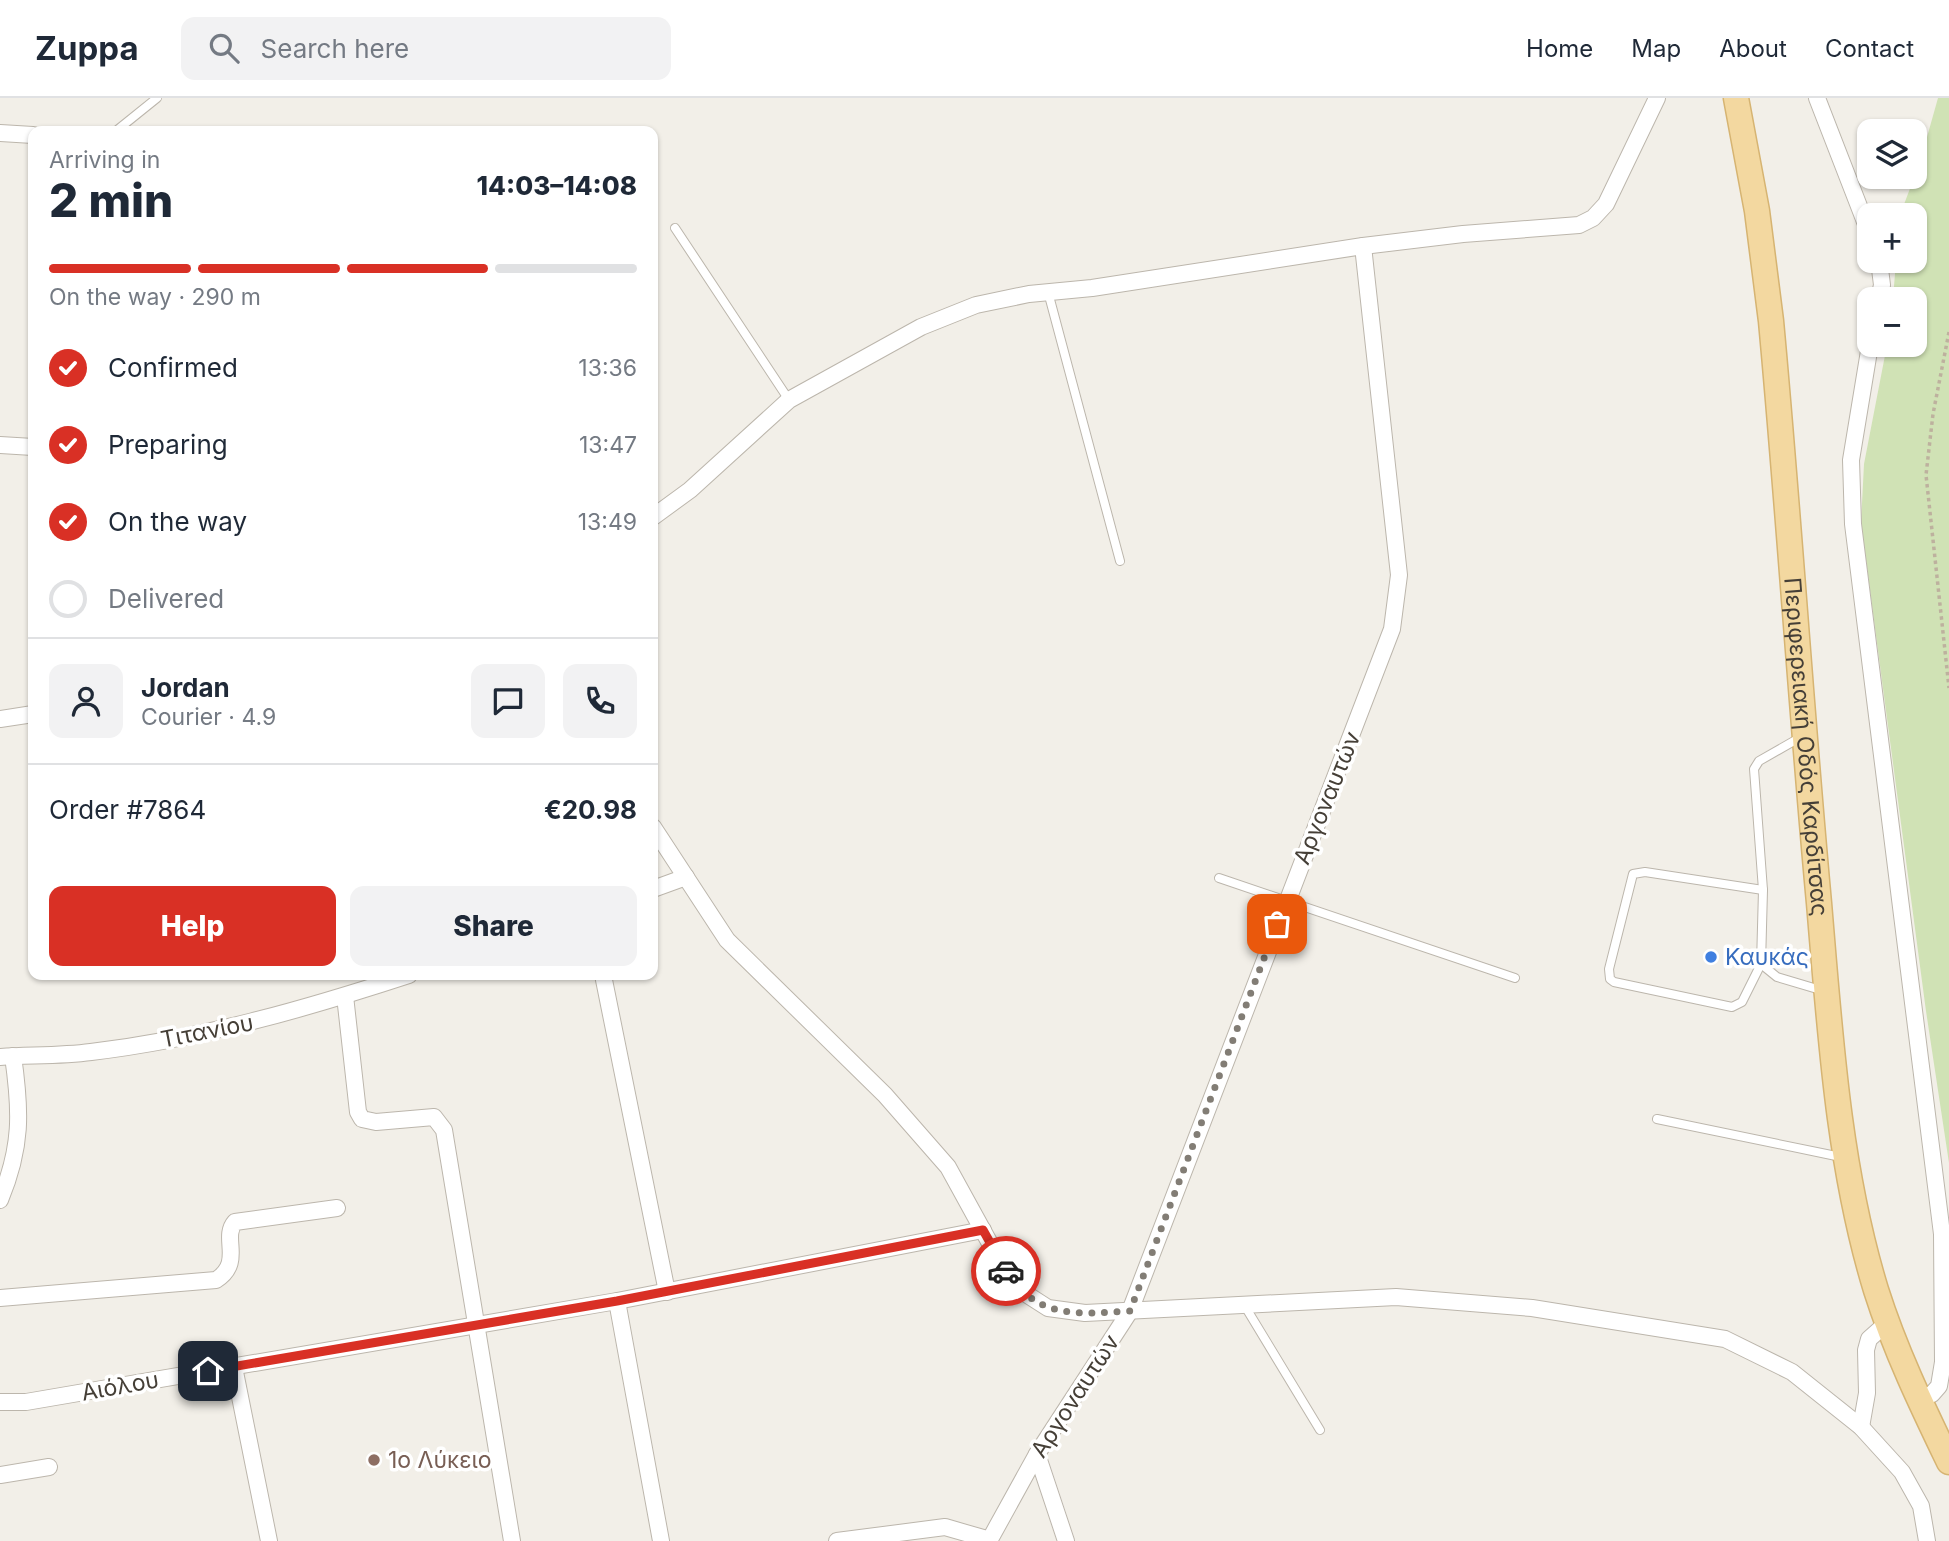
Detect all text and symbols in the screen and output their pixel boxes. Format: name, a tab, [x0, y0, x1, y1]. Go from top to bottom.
search box	[181, 17, 671, 80]
text: Zuppa	[35, 28, 139, 68]
icon: search	[205, 29, 243, 67]
text: Search here	[261, 33, 409, 64]
text: Home	[1526, 34, 1593, 63]
text: Map	[1631, 34, 1681, 63]
text: About	[1719, 34, 1787, 63]
text: Contact	[1825, 34, 1914, 63]
map controls	[1857, 119, 1927, 357]
button: layers	[1857, 119, 1927, 189]
text: Arriving in	[49, 146, 160, 174]
text: 14:03–14:08	[477, 170, 637, 201]
text: 2 min	[49, 172, 173, 228]
button: +	[1857, 203, 1927, 273]
text: On the way · 290 m	[49, 283, 261, 311]
button: −	[1857, 287, 1927, 357]
icon: check	[49, 349, 87, 387]
text: Confirmed	[108, 352, 238, 383]
text: 13:36	[578, 354, 637, 382]
icon: check	[49, 426, 87, 464]
text: Preparing	[108, 429, 228, 460]
text: 13:47	[579, 431, 637, 459]
icon: check	[49, 503, 87, 541]
text: On the way	[108, 506, 247, 537]
text: 13:49	[578, 508, 637, 536]
street label: Περιφερειακή Οδός Καρδίτσας	[1778, 576, 1834, 917]
text: Delivered	[108, 583, 224, 614]
button: person	[49, 664, 123, 738]
button: chat	[471, 664, 545, 738]
button: phone	[563, 664, 637, 738]
text: Jordan	[141, 672, 230, 703]
text: Courier · 4.9	[141, 703, 276, 731]
street label: Αργοναυτών	[1288, 727, 1366, 869]
text: Order #7864	[49, 794, 206, 825]
text: €20.98	[544, 794, 637, 825]
button: Help	[49, 886, 336, 966]
button: Share	[350, 886, 637, 966]
pin	[1247, 894, 1307, 954]
icon: bag	[1258, 905, 1296, 943]
place label: Καυκάς	[1725, 943, 1809, 971]
marker: Καυκάς	[1703, 949, 1719, 965]
street label: Τιτανίου	[158, 1008, 256, 1054]
courier	[971, 1236, 1041, 1306]
icon: car	[987, 1252, 1025, 1290]
street label: Αργοναυτών	[1025, 1329, 1125, 1463]
pin	[178, 1341, 238, 1401]
icon: home	[189, 1352, 227, 1390]
street label: Αιόλου	[79, 1365, 161, 1407]
place label: 1ο Λύκειο	[388, 1446, 492, 1474]
marker: 1ο Λύκειο	[366, 1452, 382, 1468]

